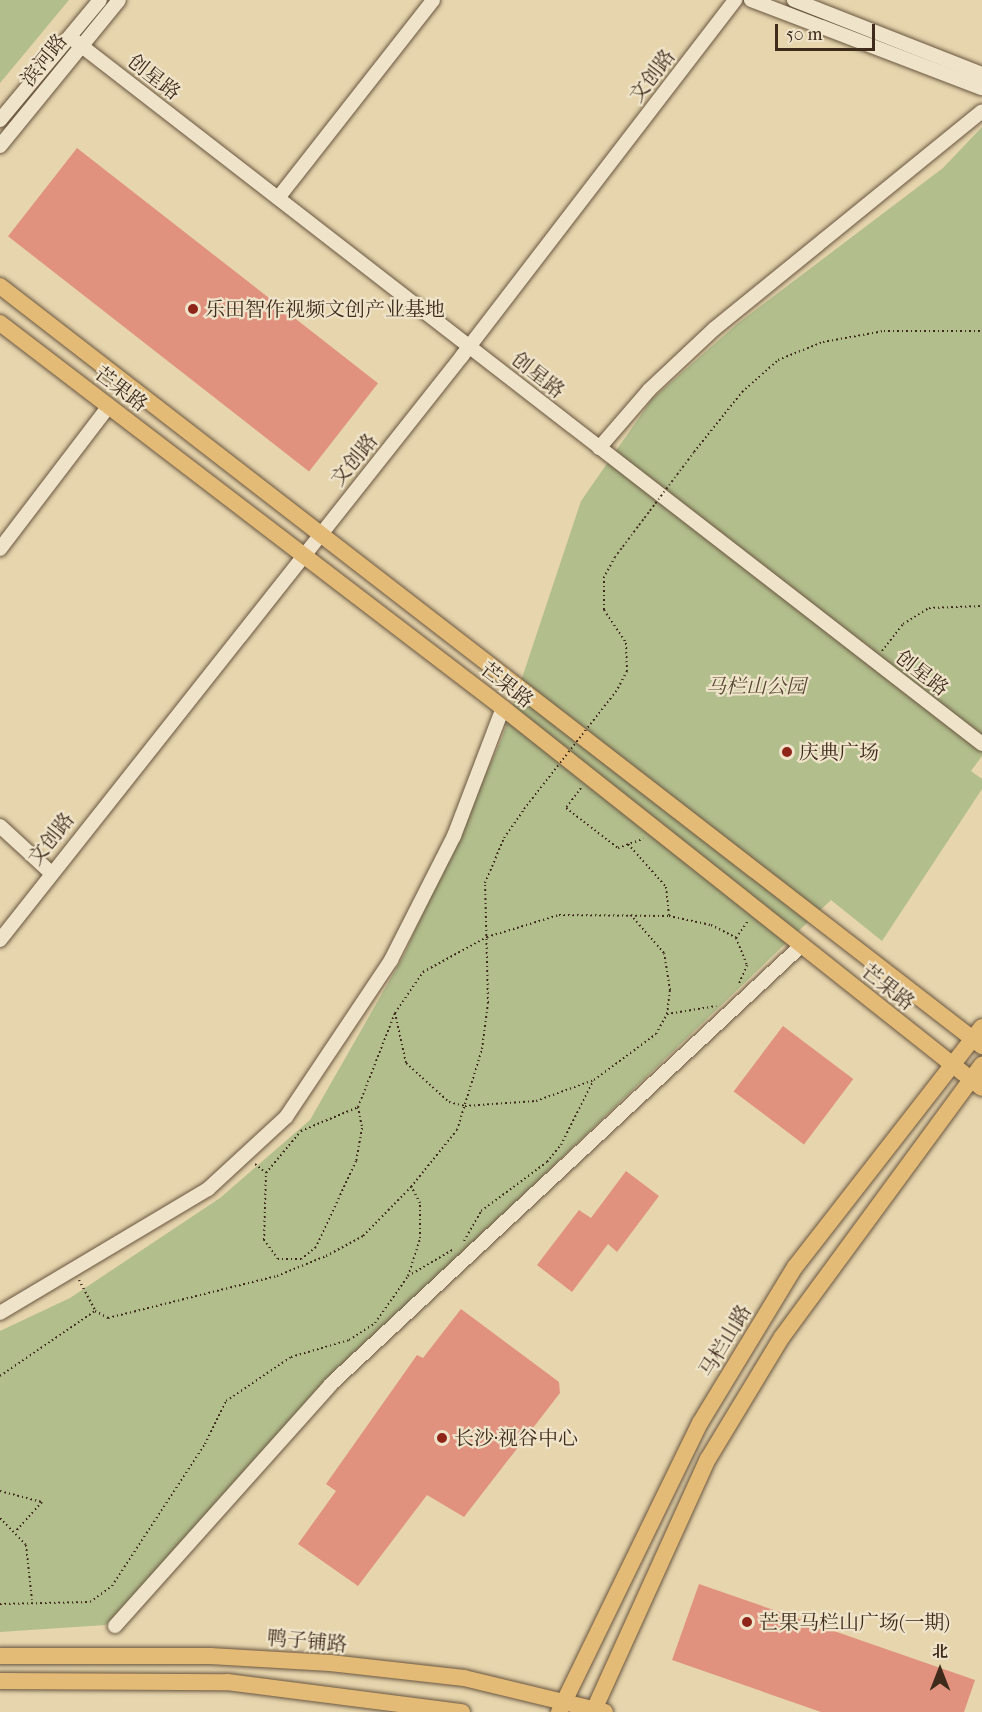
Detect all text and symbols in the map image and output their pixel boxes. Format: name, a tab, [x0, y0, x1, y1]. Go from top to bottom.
scale bar	[778, 12, 878, 50]
text: 50 m	[786, 24, 822, 45]
street label: 滨河路	[16, 29, 72, 91]
street label: 文创路	[624, 45, 680, 107]
street label: 创星路	[123, 49, 185, 105]
place label: 乐田智作视频文创产业基地	[205, 297, 445, 321]
marker: 乐田智作视频文创产业基地	[186, 302, 200, 316]
street label: 创星路	[507, 347, 569, 403]
street label: 芒果路	[90, 361, 152, 417]
street label: 文创路	[326, 429, 382, 491]
street label: 创星路	[891, 645, 953, 701]
street label: 芒果路	[476, 657, 538, 713]
park label: 马栏山公园	[706, 674, 806, 698]
place label: 庆典广场	[799, 740, 879, 764]
marker: 庆典广场	[780, 745, 794, 759]
street label: 文创路	[23, 808, 79, 870]
street label: 芒果路	[857, 959, 919, 1015]
street label: 马栏山路	[694, 1301, 756, 1381]
place label: 长沙·视谷中心	[454, 1426, 578, 1450]
marker: 长沙·视谷中心	[435, 1431, 449, 1445]
place label: 芒果马栏山广场(一期)	[759, 1610, 950, 1634]
marker: 芒果马栏山广场(一期)	[740, 1615, 754, 1629]
street label: 鸭子铺路	[266, 1626, 348, 1656]
north arrow	[910, 1640, 970, 1700]
text: 北	[932, 1642, 948, 1661]

